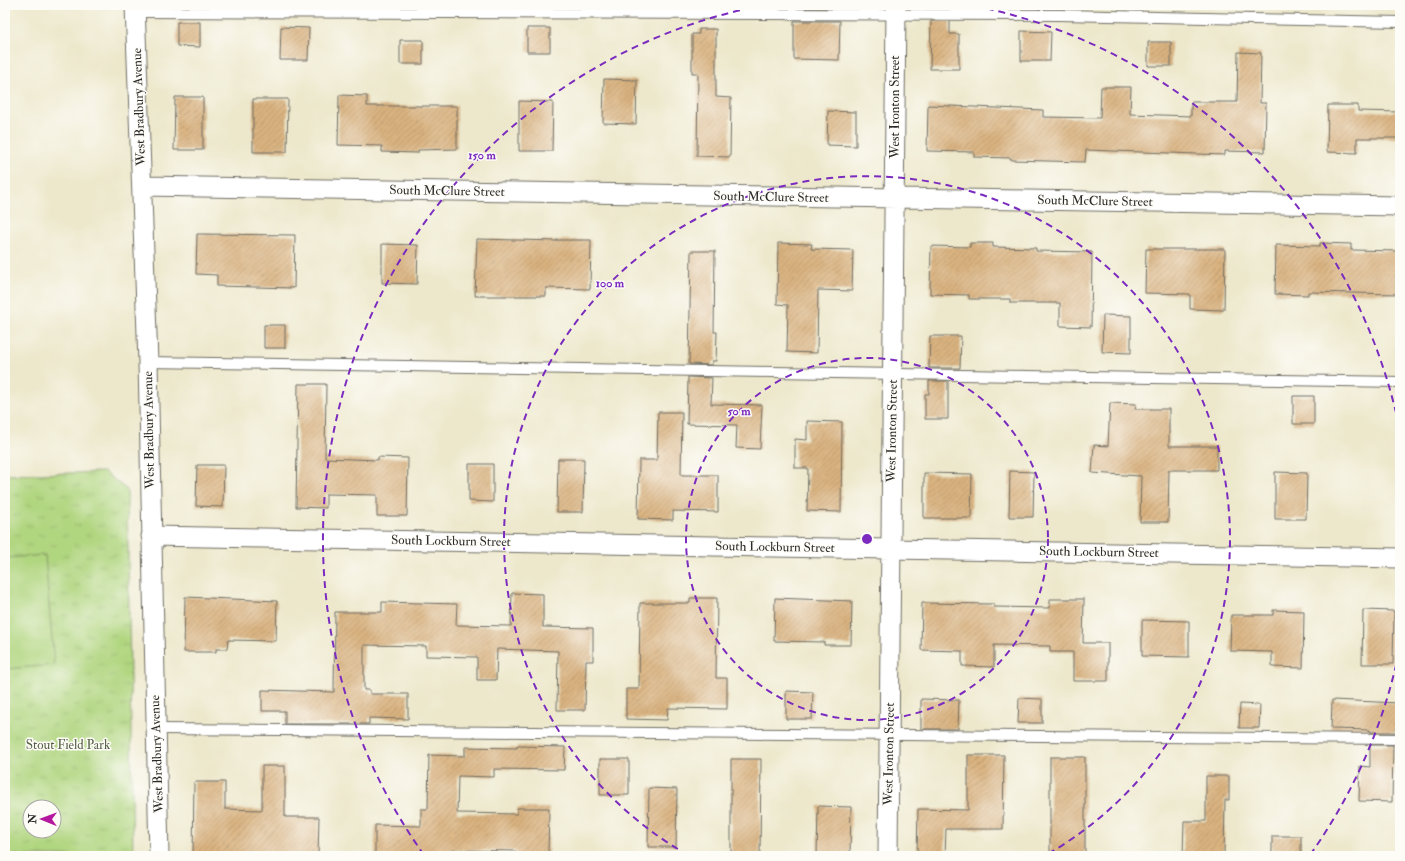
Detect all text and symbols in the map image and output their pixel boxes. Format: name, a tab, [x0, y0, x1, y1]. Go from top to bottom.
street label: West Bradbury Avenue	[129, 47, 150, 167]
street label: West Ironton Street	[887, 55, 903, 160]
text: 150 m	[468, 148, 496, 163]
street label: South McClure Street	[389, 182, 505, 200]
street label: South McClure Street	[713, 188, 829, 206]
street label: South McClure Street	[1037, 192, 1153, 210]
text: 100 m	[596, 276, 625, 291]
street label: West Bradbury Avenue	[140, 370, 159, 490]
street label: West Ironton Street	[883, 379, 901, 484]
text: 50 m	[727, 404, 751, 419]
street label: South Lockburn Street	[391, 532, 511, 550]
centre of rings	[860, 532, 874, 546]
street label: South Lockburn Street	[715, 538, 835, 556]
street label: South Lockburn Street	[1039, 543, 1159, 561]
street label: West Bradbury Avenue	[147, 694, 168, 814]
street label: West Ironton Street	[880, 702, 898, 807]
park label: Stout Field Park	[26, 737, 111, 753]
north arrow	[22, 799, 62, 839]
text: N	[26, 813, 39, 825]

